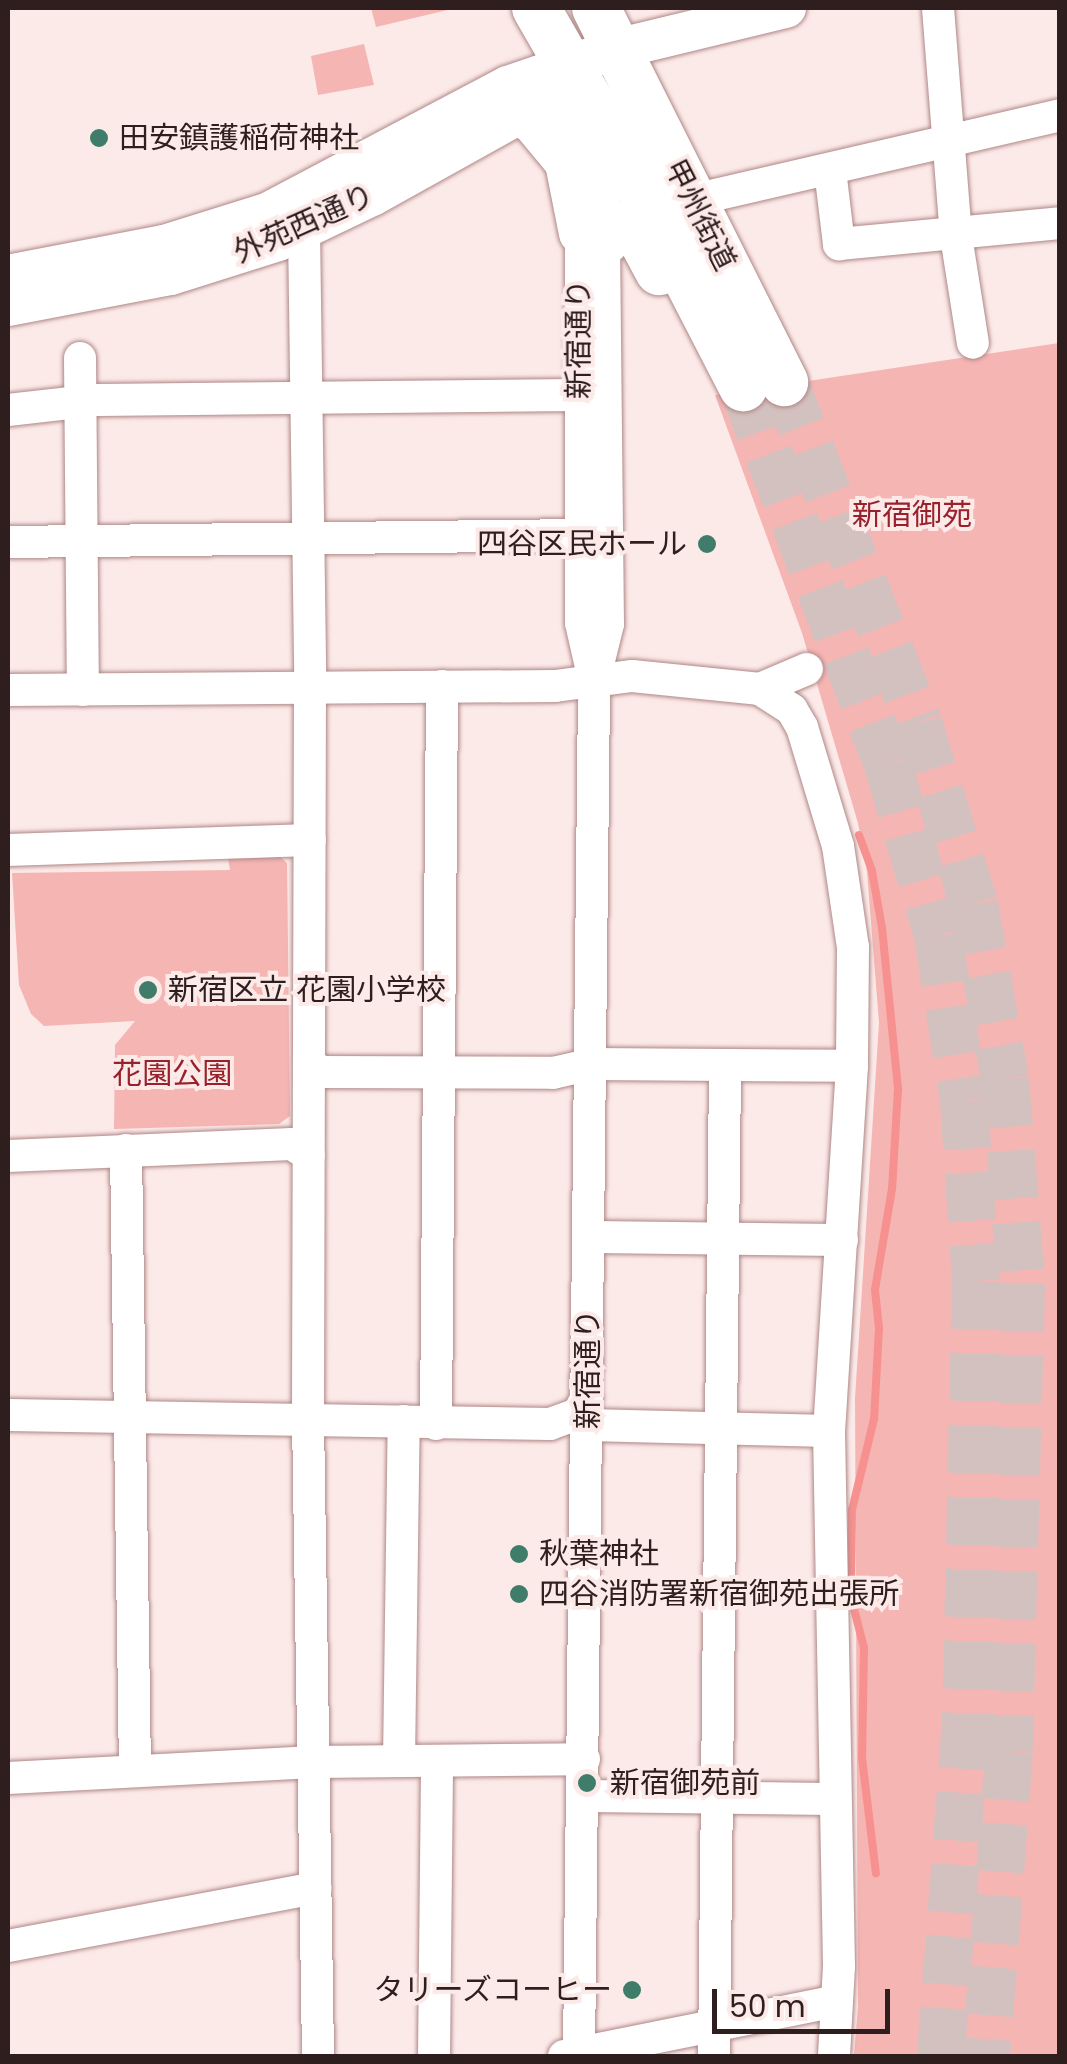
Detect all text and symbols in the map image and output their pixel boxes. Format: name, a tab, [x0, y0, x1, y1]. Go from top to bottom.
place label: 田安鎮護稲荷神社	[119, 120, 359, 156]
marker: 田安鎮護稲荷神社	[88, 127, 110, 149]
street label: 甲州街道	[657, 153, 743, 277]
street label: 外苑西通り	[228, 177, 380, 271]
street label: 新宿通り	[561, 279, 597, 399]
park label: 新宿御苑	[852, 497, 972, 533]
place label: 四谷区民ホール	[477, 526, 687, 562]
marker: 四谷区民ホール	[696, 533, 718, 555]
place label: 新宿区立 花園小学校	[168, 972, 446, 1008]
marker: 新宿区立 花園小学校	[137, 979, 159, 1001]
park label: 花園公園	[112, 1056, 232, 1092]
street label: 新宿通り	[570, 1309, 606, 1429]
place label: 秋葉神社	[539, 1536, 659, 1572]
marker: 秋葉神社	[508, 1543, 530, 1565]
place label: 四谷消防署新宿御苑出張所	[539, 1576, 899, 1612]
marker: 四谷消防署新宿御苑出張所	[508, 1583, 530, 1605]
place label: 新宿御苑前	[610, 1765, 760, 1801]
marker: 新宿御苑前	[574, 1770, 600, 1796]
scale bar	[717, 1969, 894, 2031]
place label: タリーズコーヒー	[372, 1972, 612, 2008]
marker: タリーズコーヒー	[621, 1979, 643, 2001]
text: 50 m	[729, 1985, 806, 2028]

